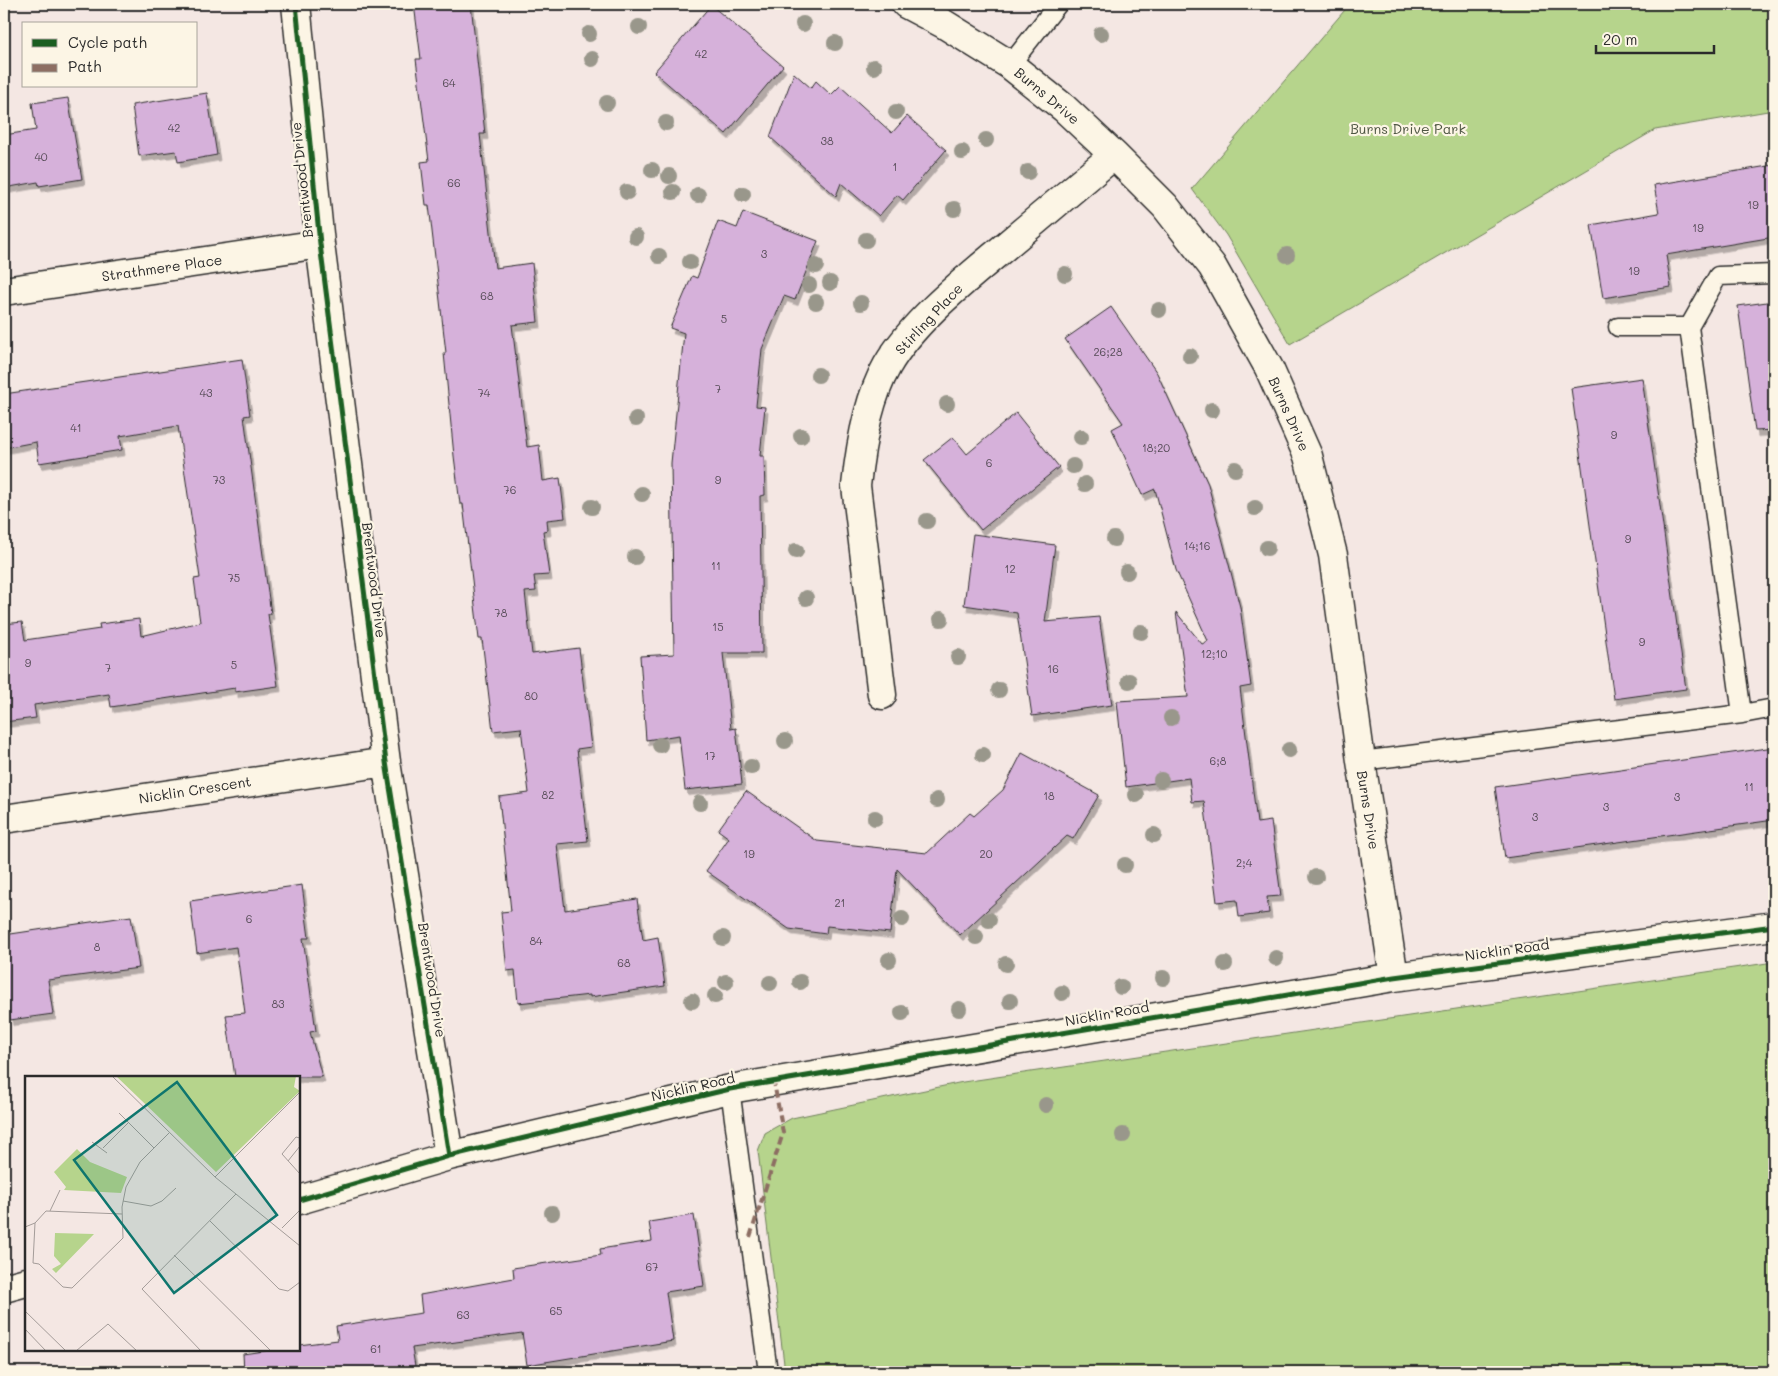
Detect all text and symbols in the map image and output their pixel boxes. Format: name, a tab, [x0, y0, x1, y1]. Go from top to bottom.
legend	[22, 22, 198, 88]
scale bar	[1596, 22, 1713, 54]
text: 20 m	[1603, 29, 1637, 49]
text: Cycle path	[68, 32, 147, 52]
house number: 42	[695, 46, 707, 61]
text: Path	[68, 56, 102, 76]
street label: Burns Drive	[1011, 63, 1084, 128]
house number: 64	[442, 75, 456, 90]
park label: Burns Drive Park	[1350, 119, 1466, 138]
house number: 42	[168, 120, 180, 135]
street label: Brentwood Drive	[286, 121, 317, 239]
house number: 38	[820, 133, 834, 148]
house number: 40	[34, 149, 48, 164]
house number: 1	[893, 159, 897, 174]
house number: 66	[447, 175, 461, 190]
house number: 19	[1747, 197, 1759, 212]
house number: 19	[1692, 220, 1704, 235]
house number: 3	[761, 246, 768, 261]
street label: Strathmere Place	[100, 250, 223, 285]
house number: 19	[1628, 263, 1640, 278]
street label: Stirling Place	[891, 279, 967, 358]
house number: 68	[480, 288, 494, 303]
house number: 5	[721, 311, 727, 326]
house number: 26;28	[1093, 344, 1123, 359]
street label: Burns Drive	[1265, 374, 1314, 454]
house number: 7	[715, 381, 721, 396]
house number: 43	[200, 385, 213, 400]
house number: 74	[478, 385, 491, 400]
house number: 41	[70, 420, 82, 435]
house number: 9	[1611, 427, 1618, 442]
house number: 18;20	[1142, 440, 1170, 455]
house number: 6	[986, 455, 992, 470]
house number: 73	[213, 472, 226, 487]
house number: 9	[715, 472, 722, 487]
house number: 76	[504, 482, 516, 497]
street label: Brentwood Drive	[358, 521, 391, 639]
house number: 9	[1625, 531, 1632, 546]
house number: 14;16	[1184, 538, 1210, 553]
house number: 11	[711, 558, 721, 573]
house number: 12	[1004, 561, 1016, 576]
house number: 75	[228, 570, 240, 585]
house number: 78	[495, 605, 508, 620]
house number: 15	[712, 619, 724, 634]
house number: 9	[1639, 634, 1646, 649]
house number: 12;10	[1201, 646, 1227, 661]
house number: 9	[25, 655, 32, 670]
house number: 5	[231, 657, 237, 672]
house number: 7	[105, 660, 111, 675]
house number: 16	[1047, 661, 1059, 676]
house number: 80	[524, 688, 538, 703]
house number: 17	[704, 748, 716, 763]
house number: 6;8	[1210, 753, 1227, 768]
street label: Burns Drive	[1353, 769, 1384, 851]
street label: Nicklin Crescent	[137, 771, 253, 808]
house number: 11	[1744, 779, 1754, 794]
house number: 82	[542, 787, 554, 802]
house number: 18	[1043, 788, 1055, 803]
house number: 3	[1674, 789, 1681, 804]
house number: 3	[1603, 799, 1610, 814]
house number: 3	[1532, 809, 1539, 824]
house number: 19	[743, 846, 755, 861]
house number: 20	[980, 846, 993, 861]
house number: 2;4	[1236, 855, 1253, 870]
house number: 21	[834, 895, 846, 910]
house number: 6	[246, 911, 252, 926]
street label: Brentwood Drive	[414, 921, 451, 1039]
house number: 84	[529, 933, 543, 948]
street label: Nicklin Road	[1463, 934, 1551, 965]
house number: 8	[94, 939, 101, 954]
house number: 68	[617, 955, 631, 970]
house number: 83	[271, 996, 285, 1011]
street label: Nicklin Road	[1063, 997, 1151, 1030]
street label: Nicklin Road	[649, 1068, 737, 1105]
inset map	[25, 1076, 300, 1351]
house number: 67	[646, 1259, 658, 1274]
house number: 65	[549, 1303, 563, 1318]
house number: 63	[456, 1307, 470, 1322]
house number: 61	[370, 1341, 382, 1356]

